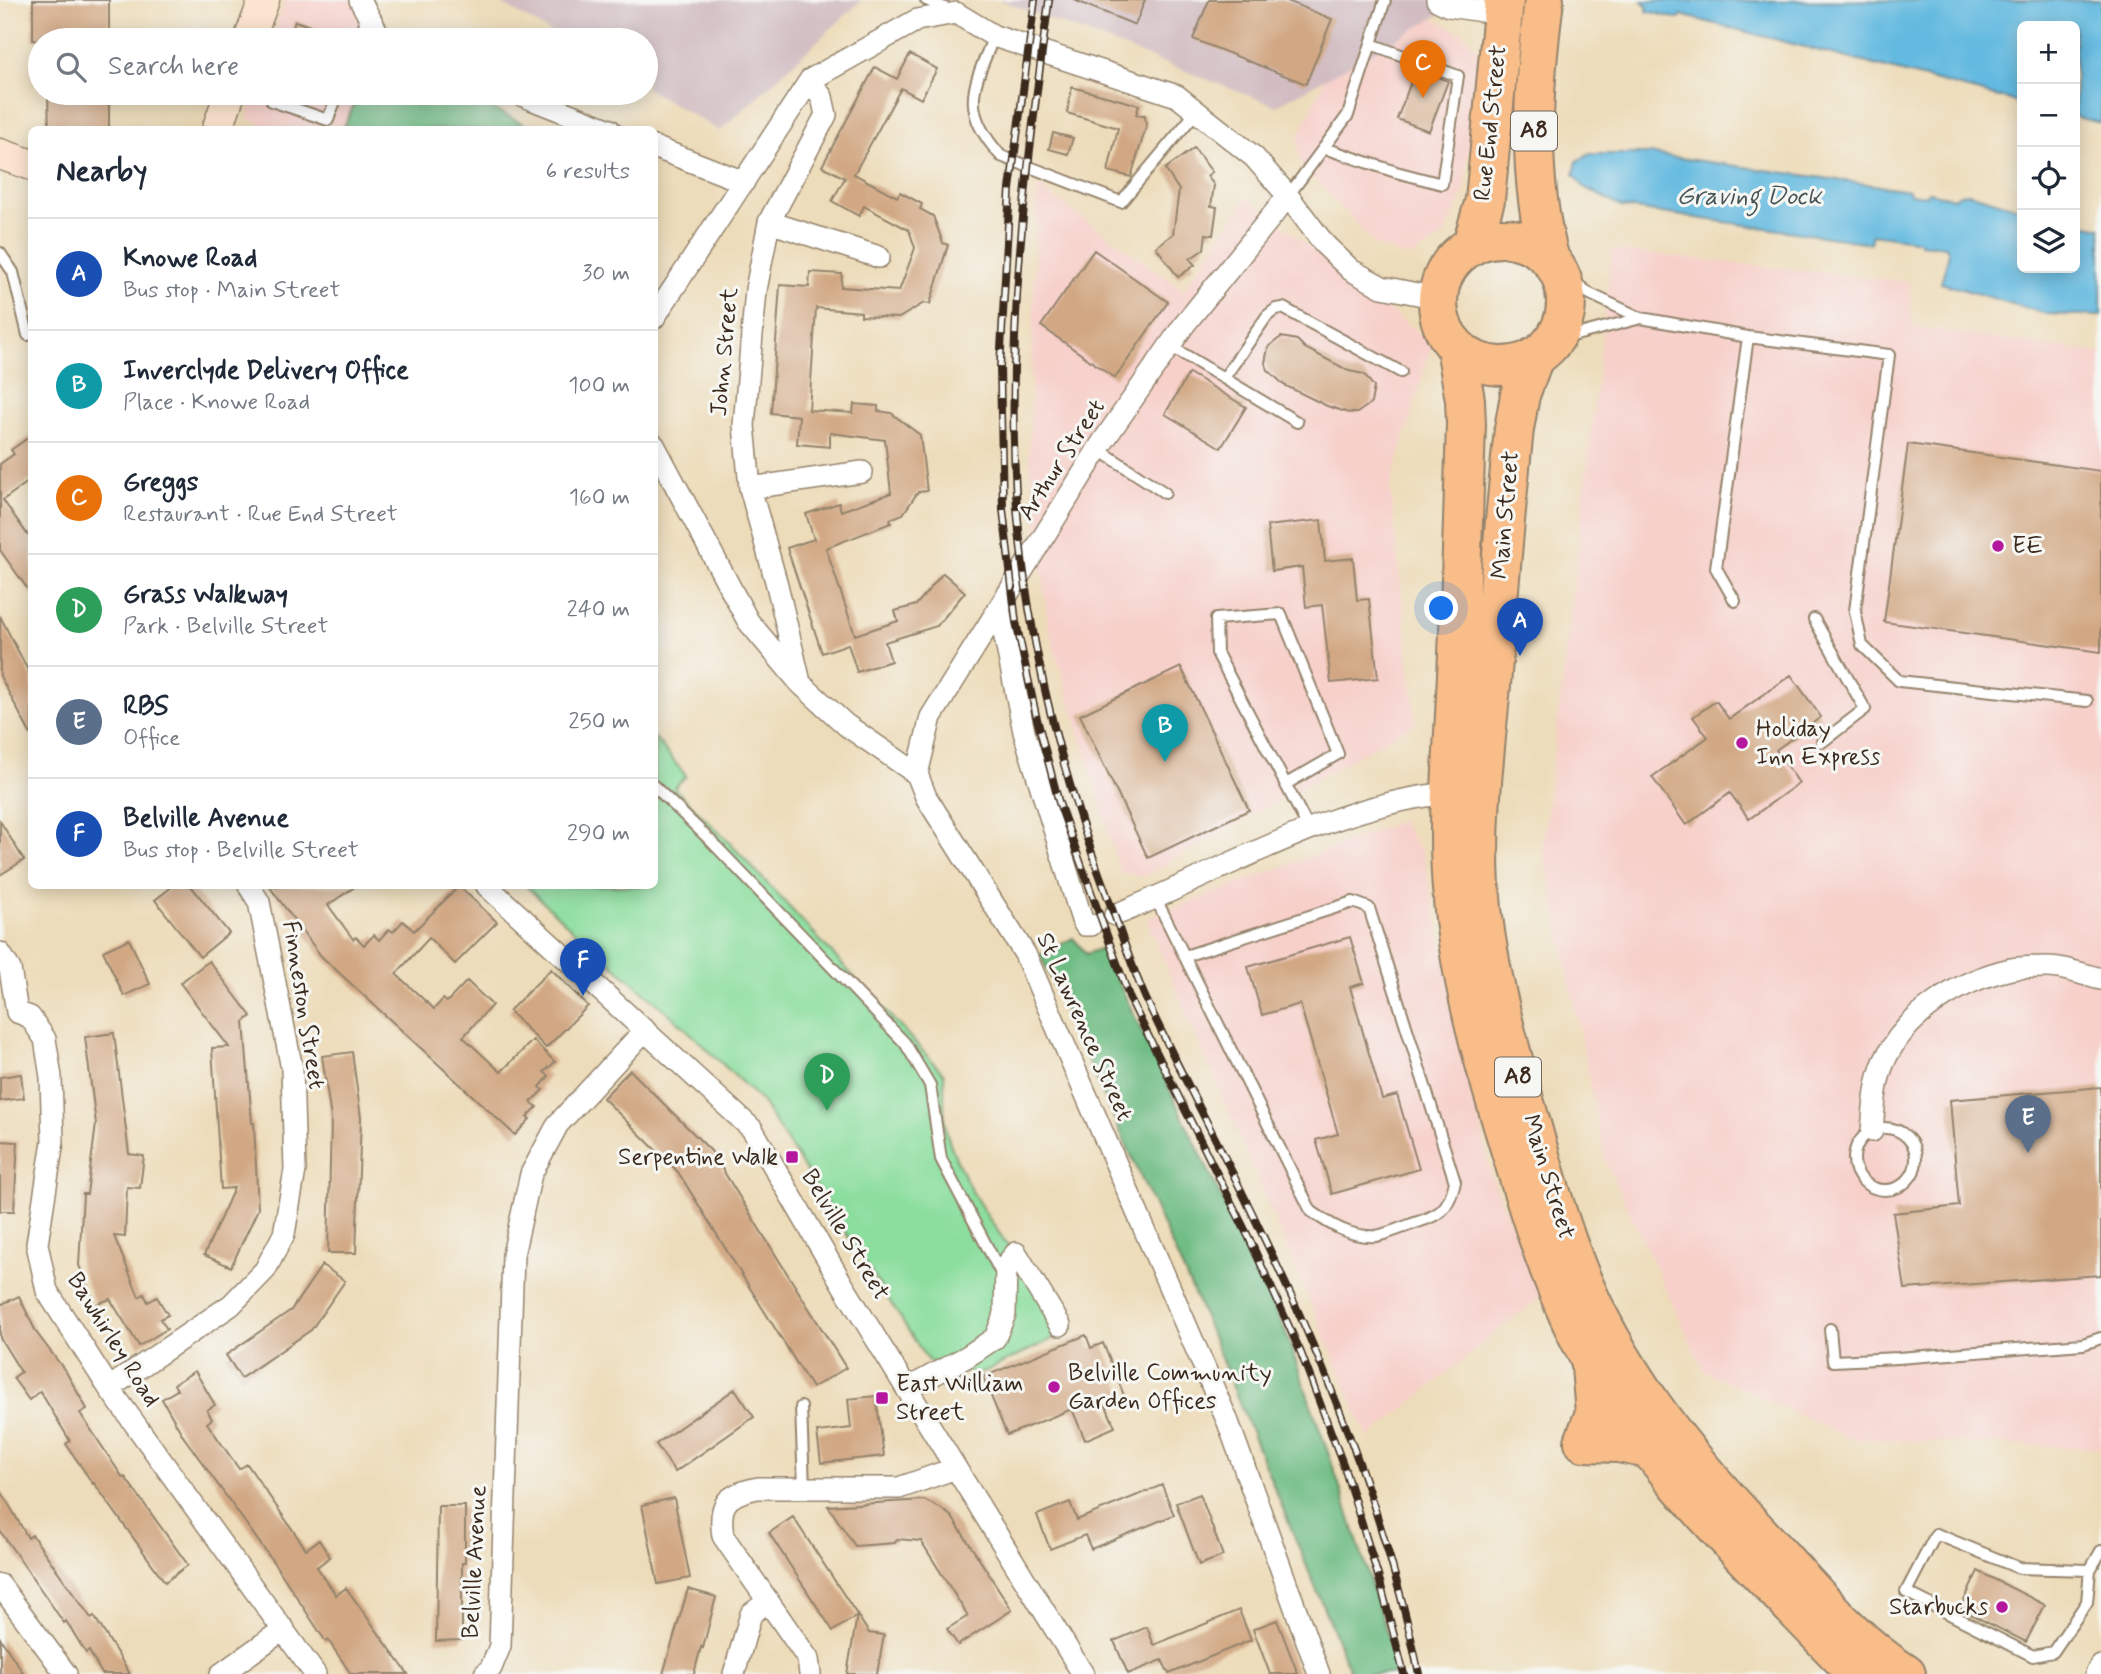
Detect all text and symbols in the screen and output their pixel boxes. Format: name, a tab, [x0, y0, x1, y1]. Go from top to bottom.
map controls	[2017, 21, 2080, 273]
button: +	[2017, 21, 2080, 84]
search box	[28, 28, 658, 105]
pin: C	[1400, 40, 1446, 98]
street label: Rue End Street	[1467, 44, 1515, 202]
icon: search	[52, 48, 90, 86]
text: Search here	[108, 50, 239, 84]
button: −	[2017, 84, 2080, 147]
road number: A8	[1511, 112, 1557, 150]
button: locate	[2017, 147, 2080, 210]
text: Nearby	[56, 152, 147, 191]
text: 6 results	[546, 157, 630, 187]
water label: Graving Dock	[1676, 180, 1823, 217]
button: layers	[2017, 210, 2080, 273]
text: Knowe Road	[123, 242, 257, 276]
text: A	[71, 259, 87, 289]
text: 30 m	[582, 259, 630, 289]
text: Bus stop · Main Street	[123, 276, 340, 306]
street label: John Street	[704, 286, 746, 418]
text: Inverclyde Delivery Office	[123, 354, 409, 388]
text: B	[72, 371, 86, 401]
text: 100 m	[568, 371, 630, 401]
text: Place · Knowe Road	[123, 388, 310, 418]
street label: Arthur Street	[1011, 393, 1113, 527]
street label: Main Street	[1485, 449, 1527, 581]
text: Greggs	[123, 466, 198, 500]
text: C	[71, 483, 87, 513]
text: 160 m	[569, 483, 630, 513]
text: Restaurant · Rue End Street	[123, 500, 398, 530]
place label: EE	[2012, 531, 2043, 562]
marker: EE	[1990, 538, 2006, 554]
text: Grass Walkway	[123, 578, 288, 612]
your location	[1424, 591, 1458, 625]
text: D	[71, 595, 87, 625]
text: 240 m	[566, 595, 630, 625]
pin: A	[1497, 598, 1543, 656]
text: Park · Belville Street	[123, 612, 328, 642]
text: RBS	[123, 690, 169, 724]
pin: B	[1142, 704, 1188, 762]
text: E	[72, 707, 86, 737]
text: 250 m	[568, 707, 630, 737]
place label: Holiday Inn Express	[1756, 714, 1881, 773]
text: Office	[123, 724, 180, 754]
marker: Holiday Inn Express	[1734, 735, 1750, 751]
text: Belville Avenue	[123, 802, 289, 836]
text: F	[73, 819, 85, 849]
text: 290 m	[567, 819, 630, 849]
text: Bus stop · Belville Street	[123, 836, 359, 866]
street label: Finneston Street	[274, 919, 332, 1091]
street label: St Lawrence Street	[1029, 928, 1139, 1126]
pin: F	[560, 938, 606, 996]
pin: D	[804, 1053, 850, 1111]
road number: A8	[1495, 1058, 1541, 1096]
pin: E	[2005, 1095, 2051, 1153]
street label: Main Street	[1514, 1111, 1582, 1243]
place label: Serpentine Walk	[618, 1142, 778, 1173]
marker: Serpentine Walk	[784, 1149, 800, 1165]
street label: Belville Street	[794, 1164, 896, 1306]
street label: Bawhirley Road	[59, 1267, 167, 1413]
place label: Belville Community Garden Offices	[1068, 1358, 1272, 1417]
place label: East William Street	[896, 1369, 1023, 1428]
marker: Belville Community Garden Offices	[1046, 1379, 1062, 1395]
marker: East William Street	[874, 1390, 890, 1406]
street label: Belville Avenue	[456, 1484, 494, 1639]
place label: Starbucks	[1889, 1592, 1988, 1623]
marker: Starbucks	[1994, 1599, 2010, 1615]

